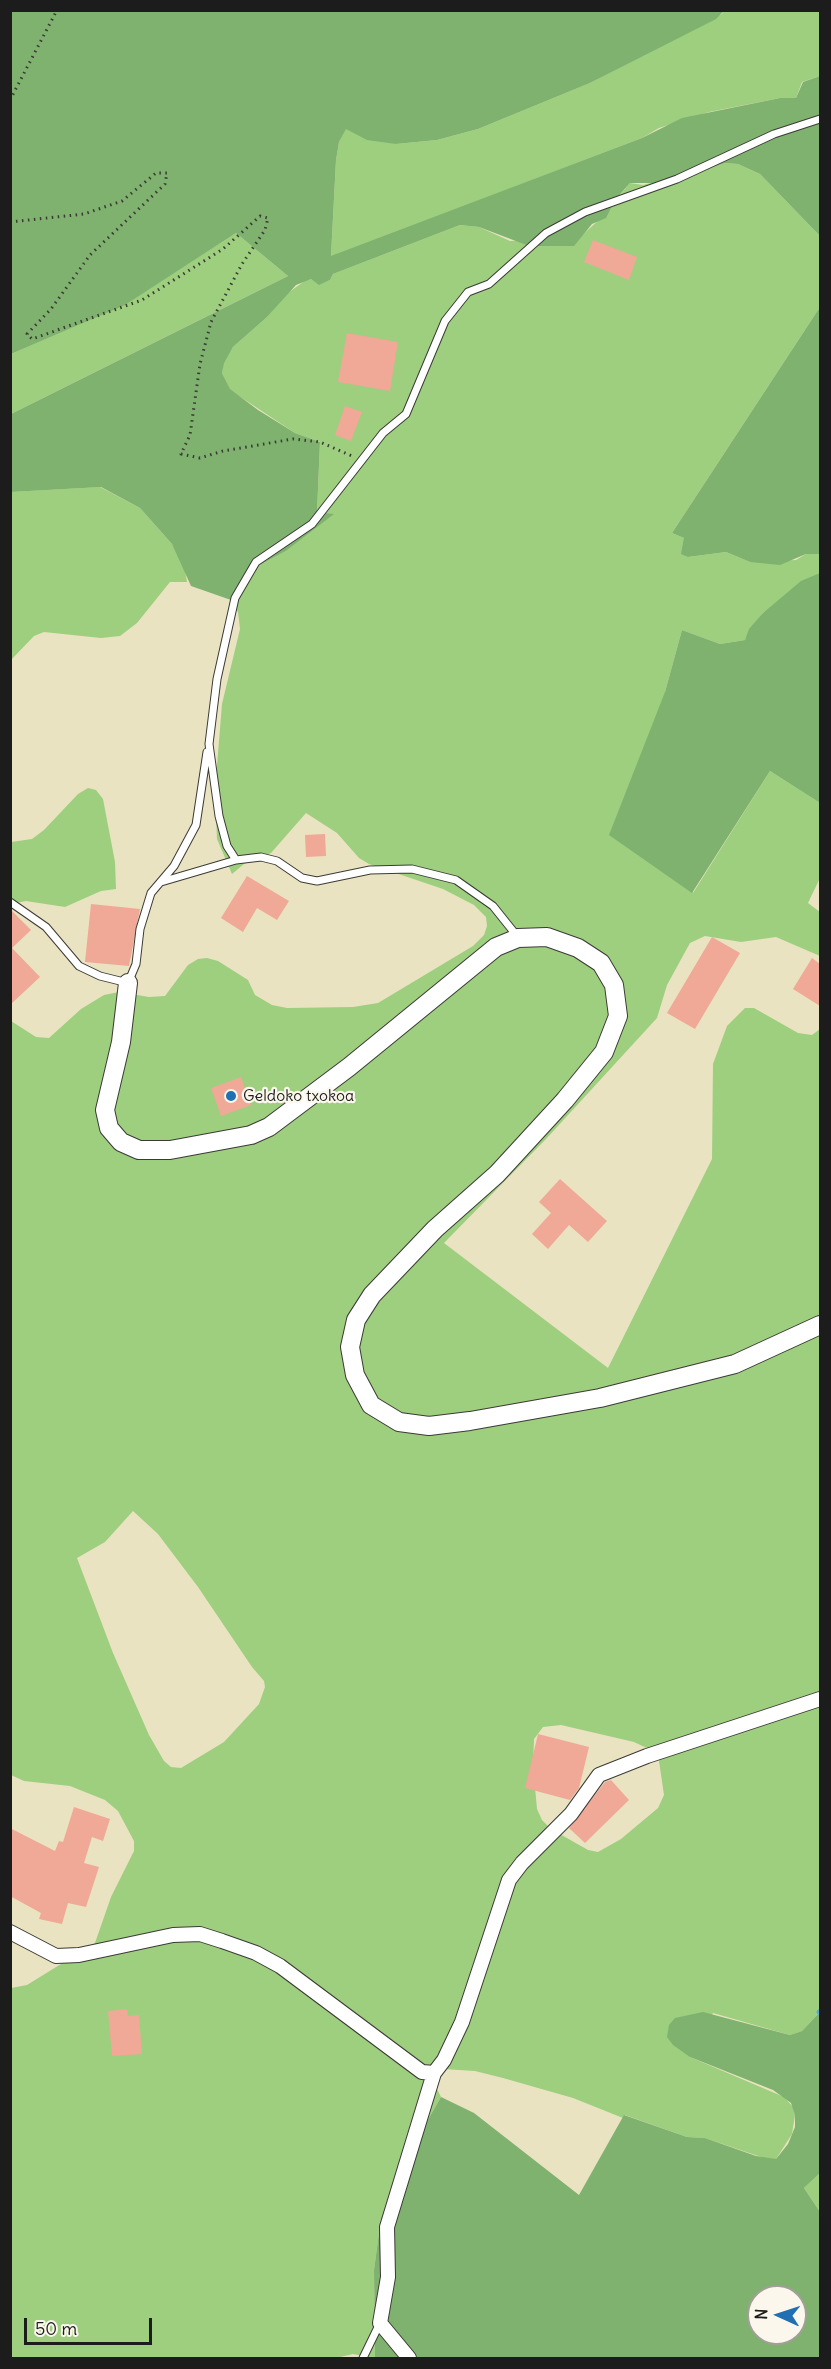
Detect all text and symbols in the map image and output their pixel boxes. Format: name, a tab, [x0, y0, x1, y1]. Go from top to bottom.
place label: Geldoko txokoa	[243, 1086, 354, 1106]
marker: Geldoko txokoa	[224, 1089, 238, 1103]
north arrow	[747, 2285, 807, 2345]
scale bar	[27, 2306, 154, 2344]
text: N	[751, 2308, 771, 2320]
text: 50 m	[35, 2317, 77, 2340]

